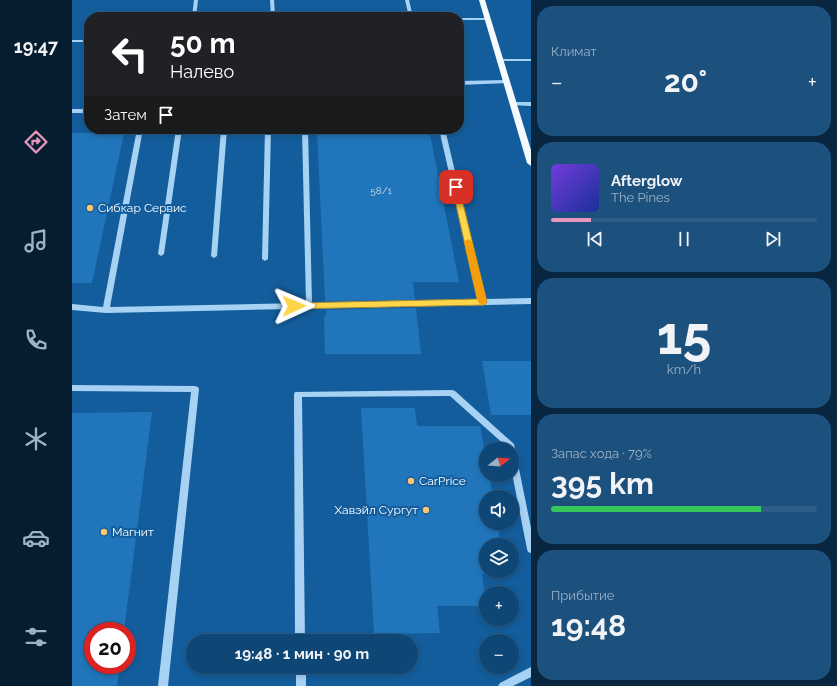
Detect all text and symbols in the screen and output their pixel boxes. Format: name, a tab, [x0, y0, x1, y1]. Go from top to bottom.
text: 50 m	[170, 27, 236, 60]
icon: left	[104, 28, 156, 80]
text: 19:47	[14, 36, 58, 57]
text: Климат	[551, 44, 597, 59]
text: Налево	[170, 61, 234, 82]
text: 20°	[664, 64, 707, 99]
text: −	[551, 69, 563, 95]
text: +	[808, 69, 817, 95]
icon: arrive	[155, 104, 177, 126]
text: Затем	[104, 106, 147, 124]
icon: directions	[22, 128, 50, 156]
pin	[439, 170, 473, 204]
text: Afterglow	[611, 172, 682, 190]
icon: arrive	[445, 176, 467, 198]
house number: 58/1	[370, 185, 392, 196]
text: The Pines	[611, 190, 670, 205]
place label: Сибкар Сервис	[98, 201, 187, 215]
marker: Сибкар Сервис	[85, 203, 95, 213]
icon: music	[22, 227, 50, 255]
icon: previous	[584, 228, 606, 250]
icon: pause	[673, 228, 695, 250]
icon: next	[762, 228, 784, 250]
position arrow	[273, 285, 315, 327]
text: 15	[657, 305, 711, 366]
icon: phone	[22, 326, 50, 354]
text: km/h	[667, 362, 701, 377]
icon: climate	[22, 425, 50, 453]
north arrow	[479, 442, 519, 482]
map controls	[479, 442, 519, 674]
text: Запас хода · 79%	[551, 446, 652, 461]
text: 395 km	[551, 466, 654, 501]
place label: CarPrice	[419, 474, 466, 488]
marker: CarPrice	[406, 476, 416, 486]
button: sound	[479, 490, 519, 530]
place label: Хавэйл Сургут	[335, 503, 418, 517]
marker: Хавэйл Сургут	[421, 505, 431, 515]
icon: car	[22, 524, 50, 552]
place label: Магнит	[112, 525, 154, 539]
marker: Магнит	[99, 527, 109, 537]
button: layers	[479, 538, 519, 578]
button: +	[479, 586, 519, 626]
text: Прибытие	[551, 588, 614, 603]
text: 19:48	[551, 608, 626, 643]
speed limit sign: 20	[84, 622, 136, 674]
icon: filters	[22, 623, 50, 651]
button: −	[479, 634, 519, 674]
text: 19:48 · 1 мин · 90 m	[235, 645, 369, 663]

